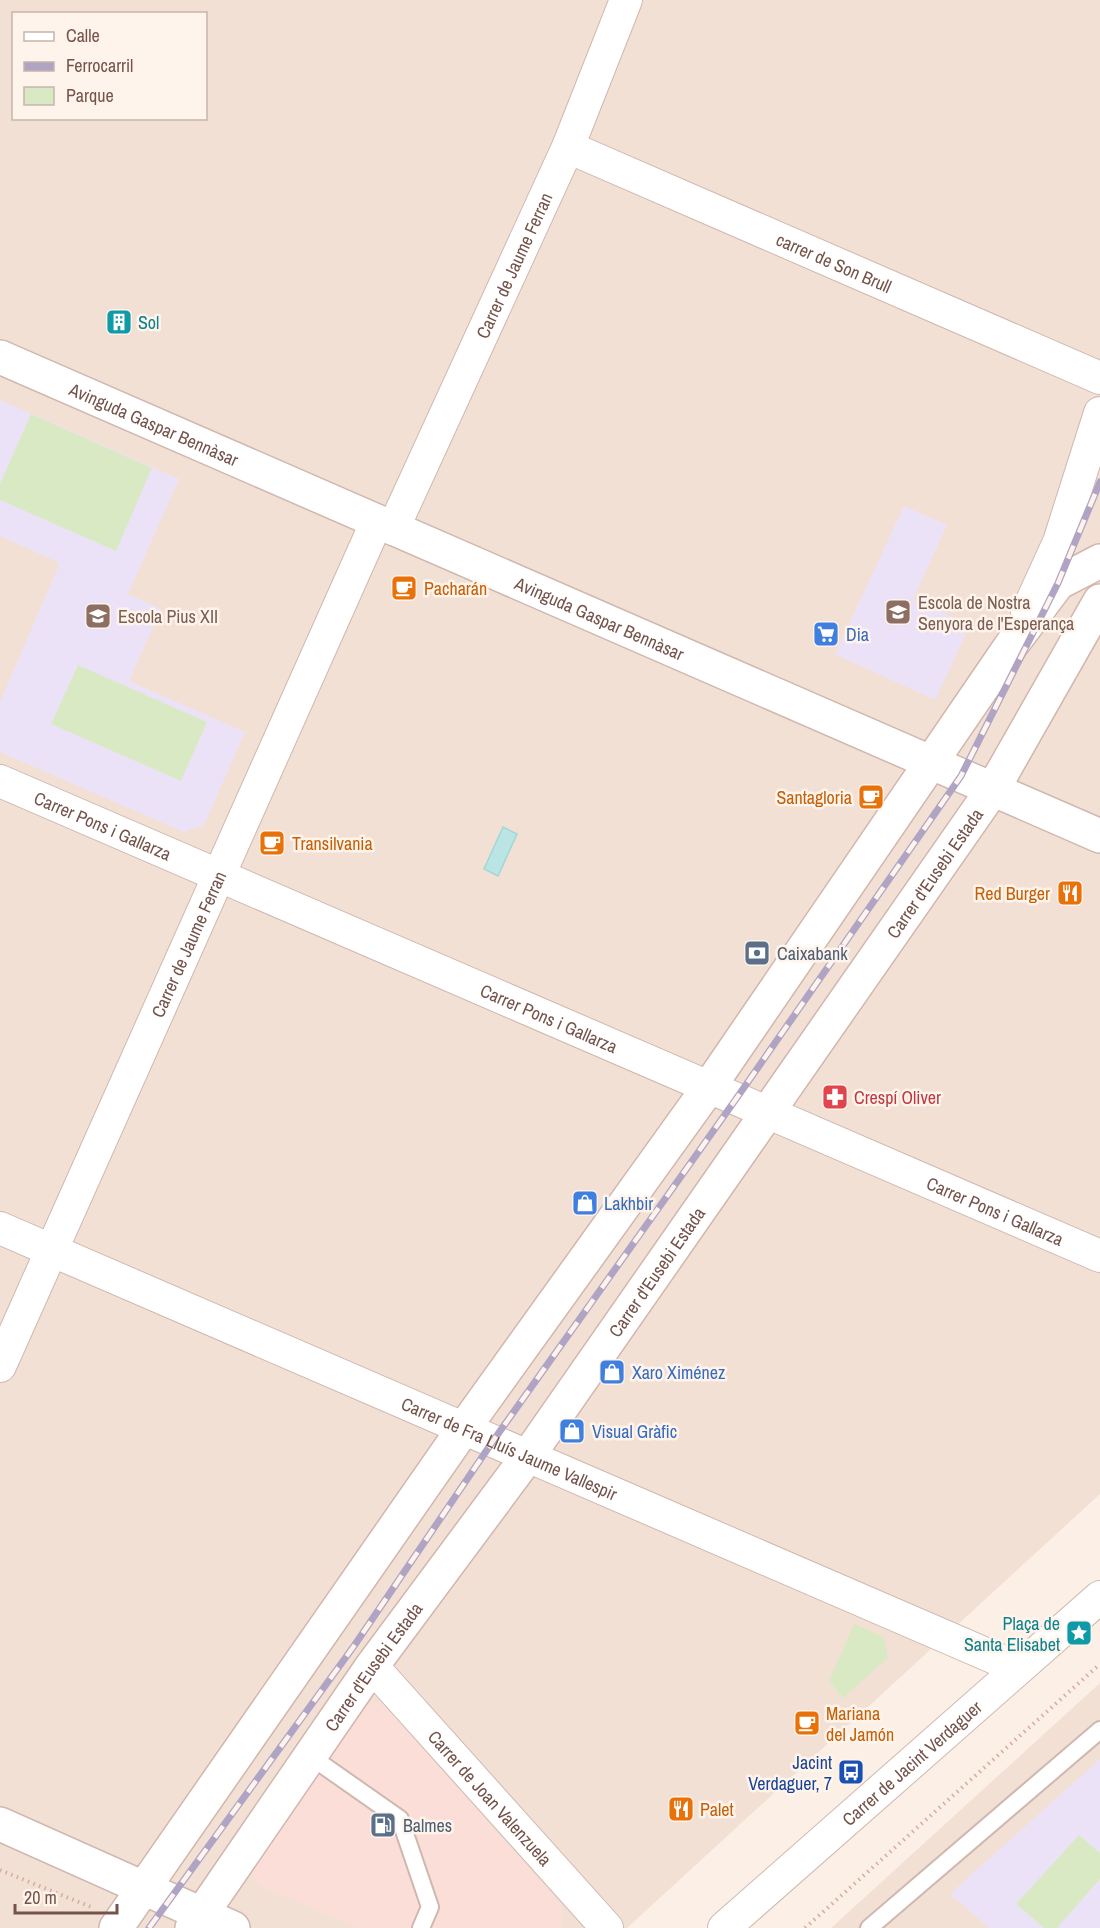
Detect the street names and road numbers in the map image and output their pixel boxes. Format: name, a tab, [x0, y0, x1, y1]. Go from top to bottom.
street label: Carrer de Jaume Ferran	[470, 188, 558, 342]
street label: carrer de Son Brull	[773, 226, 895, 299]
street label: Avinguda Gaspar Bennàsar	[65, 376, 243, 472]
street label: Avinguda Gaspar Bennàsar	[510, 570, 688, 666]
street label: Carrer Pons i Gallarza	[30, 785, 175, 866]
street label: Carrer d'Eusebi Estada	[880, 803, 988, 943]
street label: Carrer de Jaume Ferran	[145, 867, 232, 1021]
street label: Carrer Pons i Gallarza	[477, 977, 621, 1059]
street label: Carrer Pons i Gallarza	[923, 1170, 1068, 1251]
street label: Carrer d'Eusebi Estada	[602, 1202, 710, 1342]
street label: Carrer de Fra Lluís Jaume Vallespir	[398, 1390, 621, 1506]
street label: Carrer d'Eusebi Estada	[318, 1597, 428, 1736]
street label: Carrer de Jacint Verdaguer	[836, 1694, 987, 1831]
street label: Carrer de Joan Valenzuela	[423, 1724, 558, 1871]

